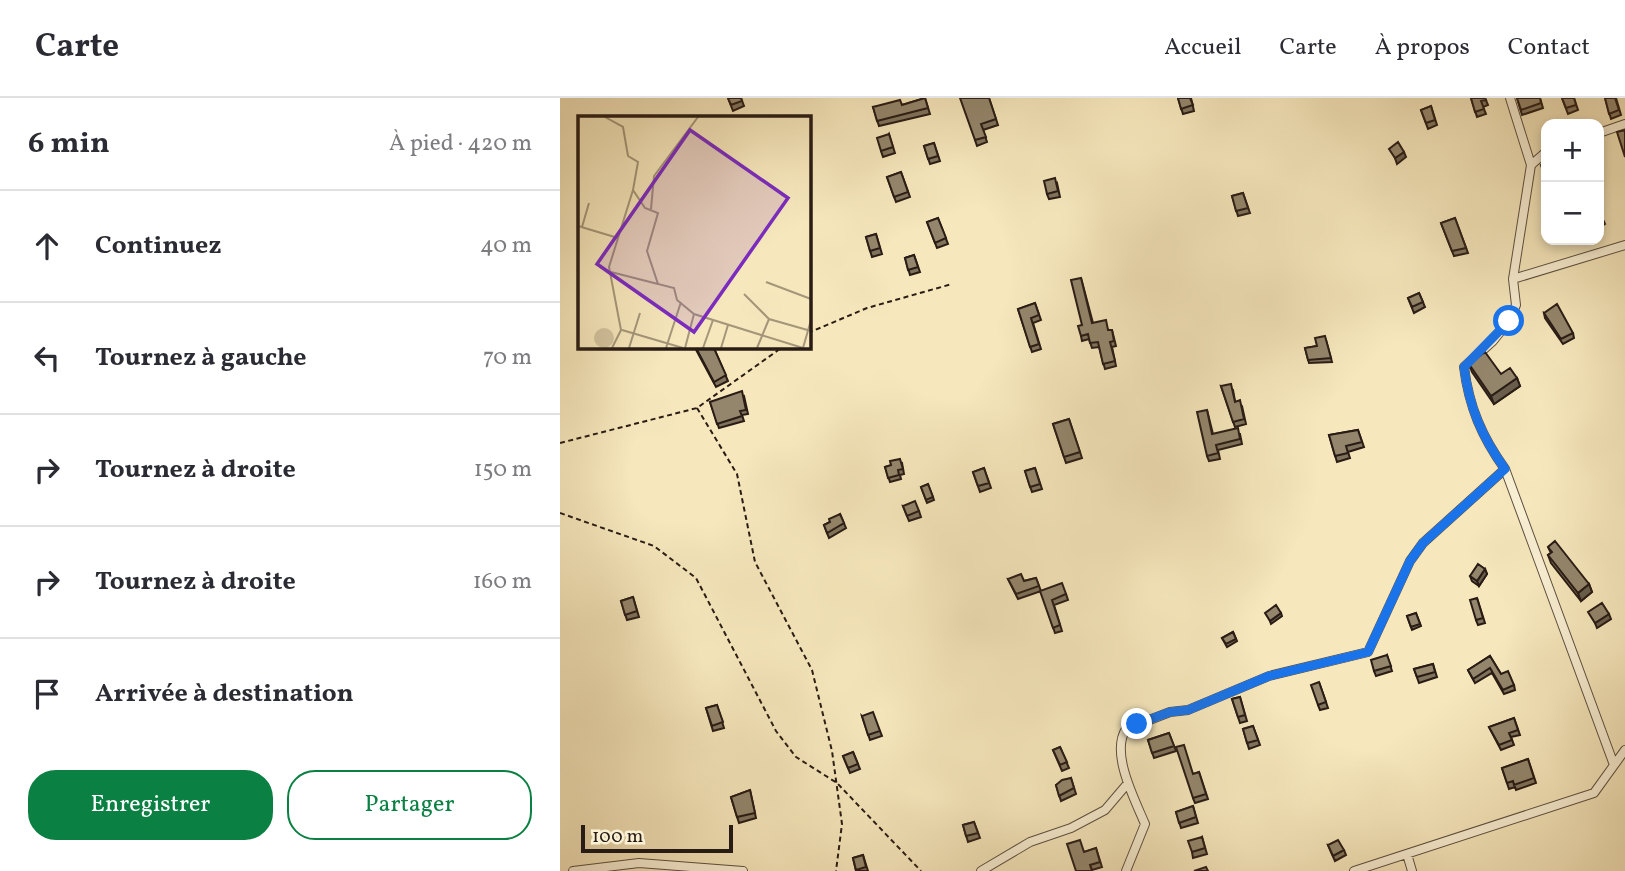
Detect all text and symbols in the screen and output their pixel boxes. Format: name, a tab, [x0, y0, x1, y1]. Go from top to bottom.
text: Carte	[35, 25, 119, 71]
text: Accueil	[1164, 31, 1241, 65]
text: Carte	[1279, 31, 1337, 65]
text: À propos	[1375, 31, 1470, 65]
text: Contact	[1508, 31, 1590, 65]
inset map	[578, 116, 810, 348]
map controls	[1541, 119, 1604, 245]
button: +	[1541, 119, 1604, 182]
text: 6 min	[28, 123, 110, 165]
text: À pied · 420 m	[389, 128, 532, 160]
button: −	[1541, 182, 1604, 245]
icon: ahead	[28, 227, 66, 265]
text: Continuez	[95, 228, 221, 264]
text: 40 m	[480, 230, 532, 262]
route start	[1493, 305, 1524, 336]
icon: left	[28, 339, 66, 377]
text: Tournez à gauche	[95, 340, 307, 376]
text: 70 m	[483, 342, 532, 374]
icon: right	[28, 451, 66, 489]
text: Tournez à droite	[95, 452, 296, 488]
text: 150 m	[474, 454, 532, 486]
icon: right	[28, 563, 66, 601]
text: Tournez à droite	[95, 564, 296, 600]
text: 160 m	[473, 566, 532, 598]
icon: arrive	[28, 675, 66, 713]
text: Arrivée à destination	[95, 676, 354, 712]
route end	[1121, 708, 1152, 739]
button: Enregistrer	[28, 770, 273, 840]
button: Partager	[287, 770, 532, 840]
scale bar	[581, 822, 733, 854]
text: 100 m	[592, 824, 643, 850]

